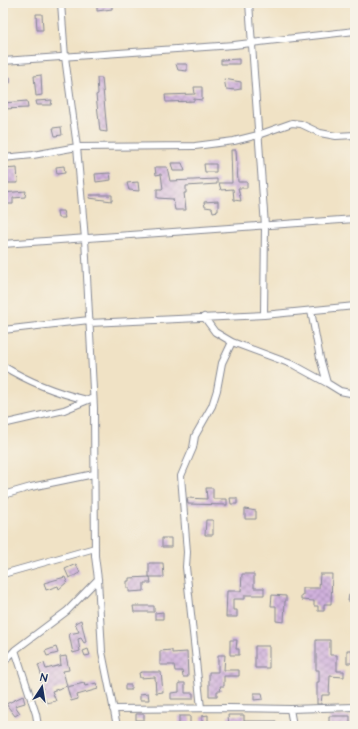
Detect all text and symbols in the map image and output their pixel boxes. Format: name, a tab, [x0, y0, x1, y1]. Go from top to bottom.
north arrow	[22, 667, 62, 707]
text: N	[39, 670, 49, 686]

